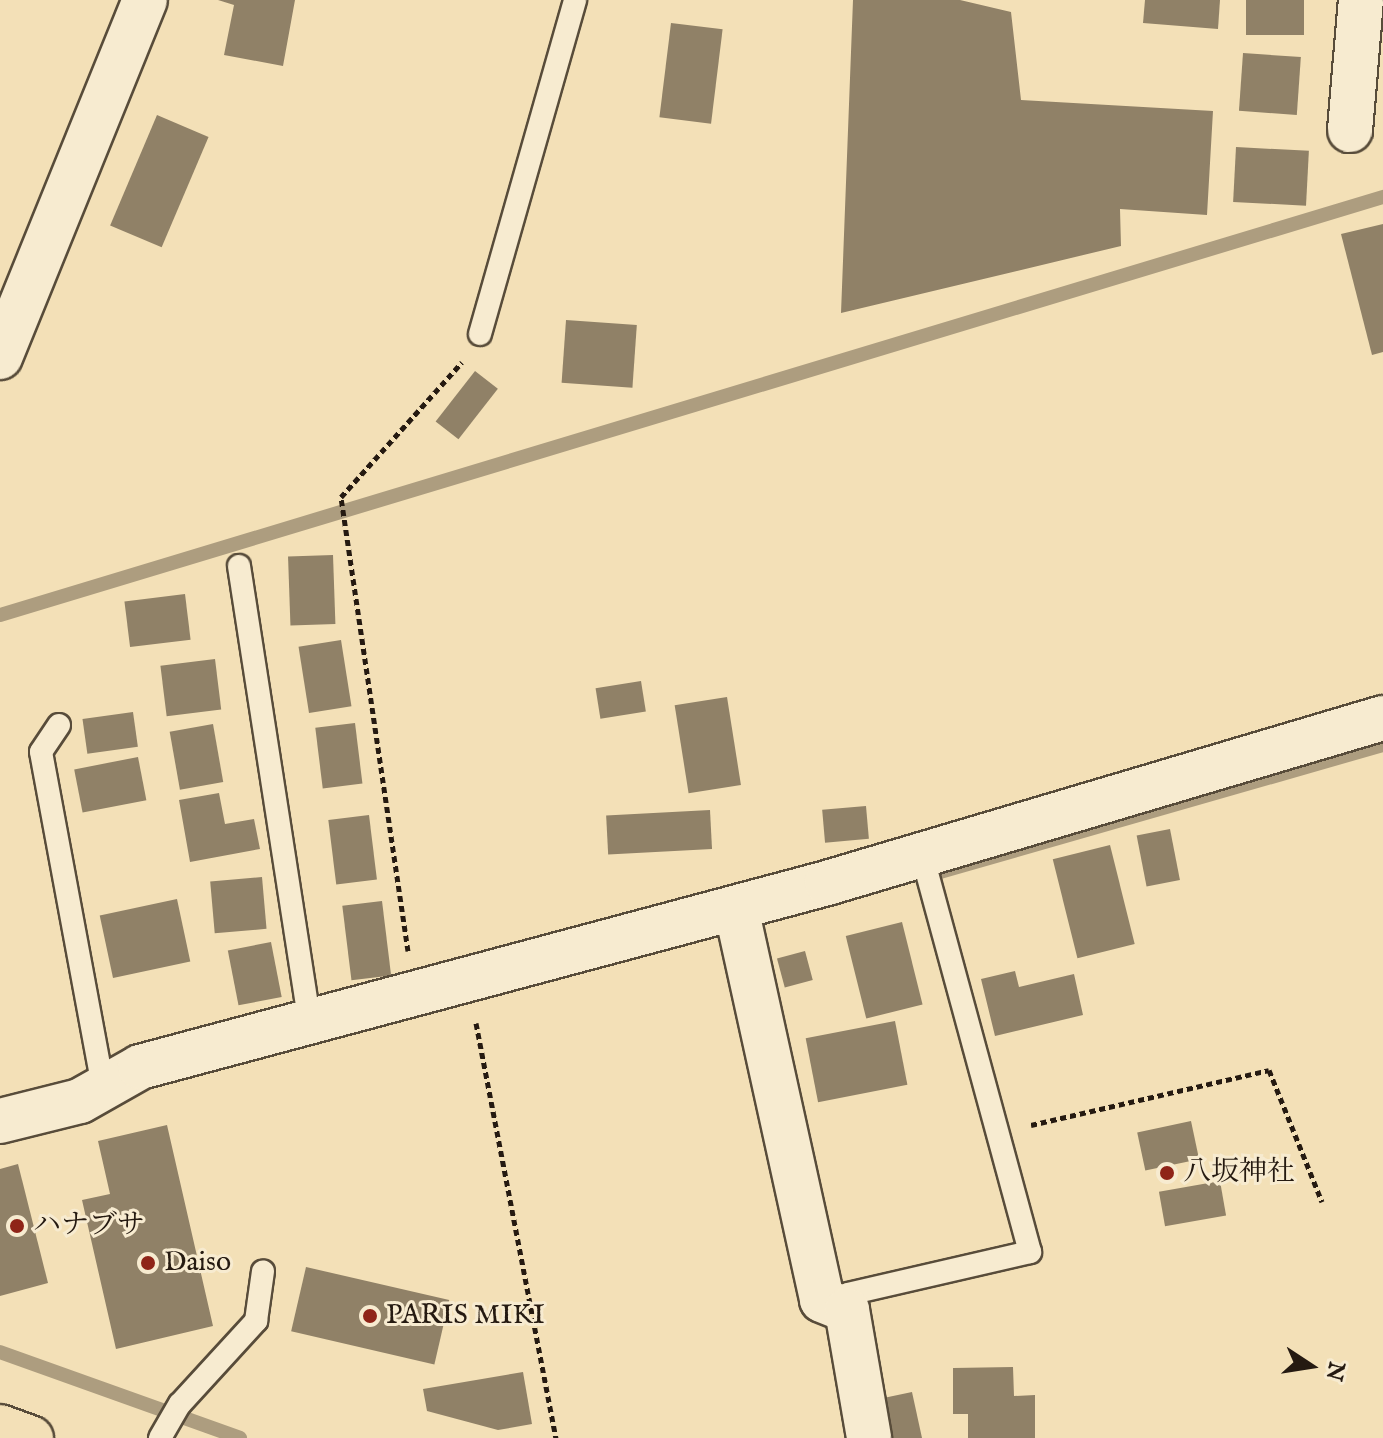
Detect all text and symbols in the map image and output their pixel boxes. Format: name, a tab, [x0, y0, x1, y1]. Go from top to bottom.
place label: 八坂神社	[1183, 1156, 1295, 1190]
marker: 八坂神社	[1158, 1164, 1176, 1182]
place label: ハナブサ	[33, 1209, 145, 1243]
marker: ハナブサ	[8, 1217, 26, 1235]
place label: Daiso	[164, 1246, 231, 1280]
marker: Daiso	[139, 1254, 157, 1272]
place label: PARIS MIKI	[386, 1299, 545, 1333]
marker: PARIS MIKI	[361, 1307, 379, 1325]
north arrow	[1271, 1326, 1351, 1406]
text: N	[1319, 1359, 1350, 1383]

